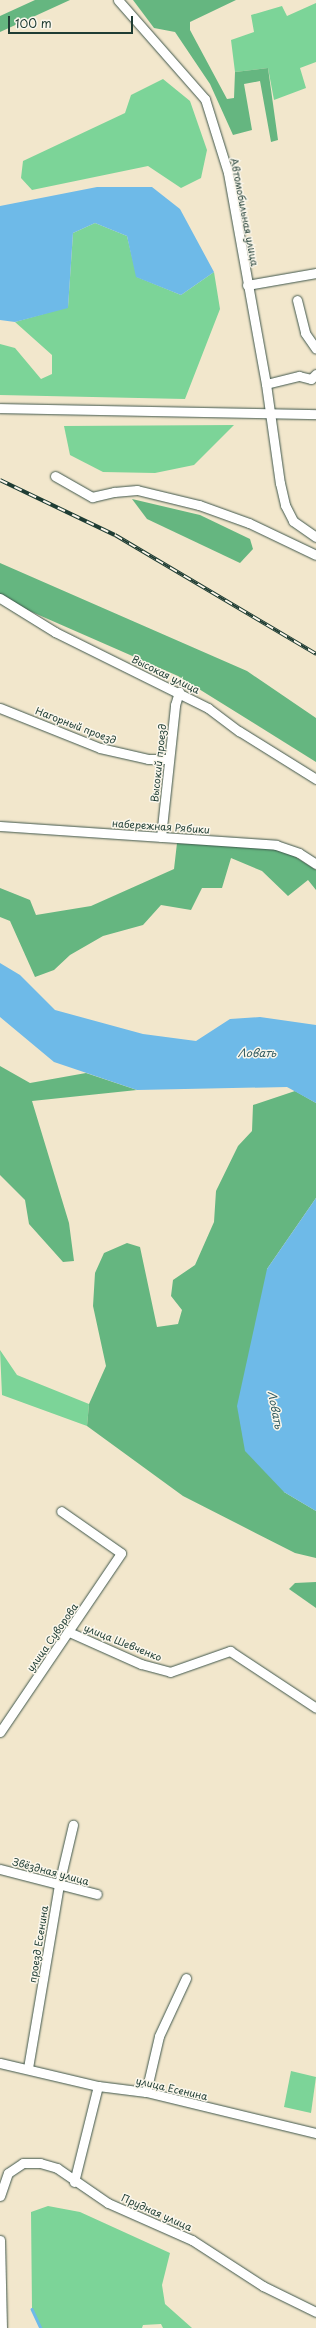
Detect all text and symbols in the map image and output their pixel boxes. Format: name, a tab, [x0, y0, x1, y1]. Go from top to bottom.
scale bar	[10, 8, 135, 34]
text: 100 m	[15, 14, 52, 32]
street label: Автомобильная улица	[229, 157, 261, 267]
street label: Высокая улица	[130, 652, 202, 696]
street label: Нагорный проезд	[34, 704, 118, 746]
street label: Высокий проезд	[148, 723, 168, 803]
street label: набережная Рябики	[111, 817, 211, 835]
water label: Ловать	[238, 1046, 276, 1060]
water label: Ловать	[265, 1390, 285, 1430]
street label: улица Суворова	[24, 1600, 80, 1674]
street label: улица Шевченко	[82, 1621, 164, 1663]
street label: Звёздная улица	[11, 1855, 91, 1887]
street label: проезд Есенина	[26, 1905, 50, 1983]
street label: улица Есенина	[135, 2074, 209, 2102]
street label: Прудная улица	[120, 2191, 194, 2233]

